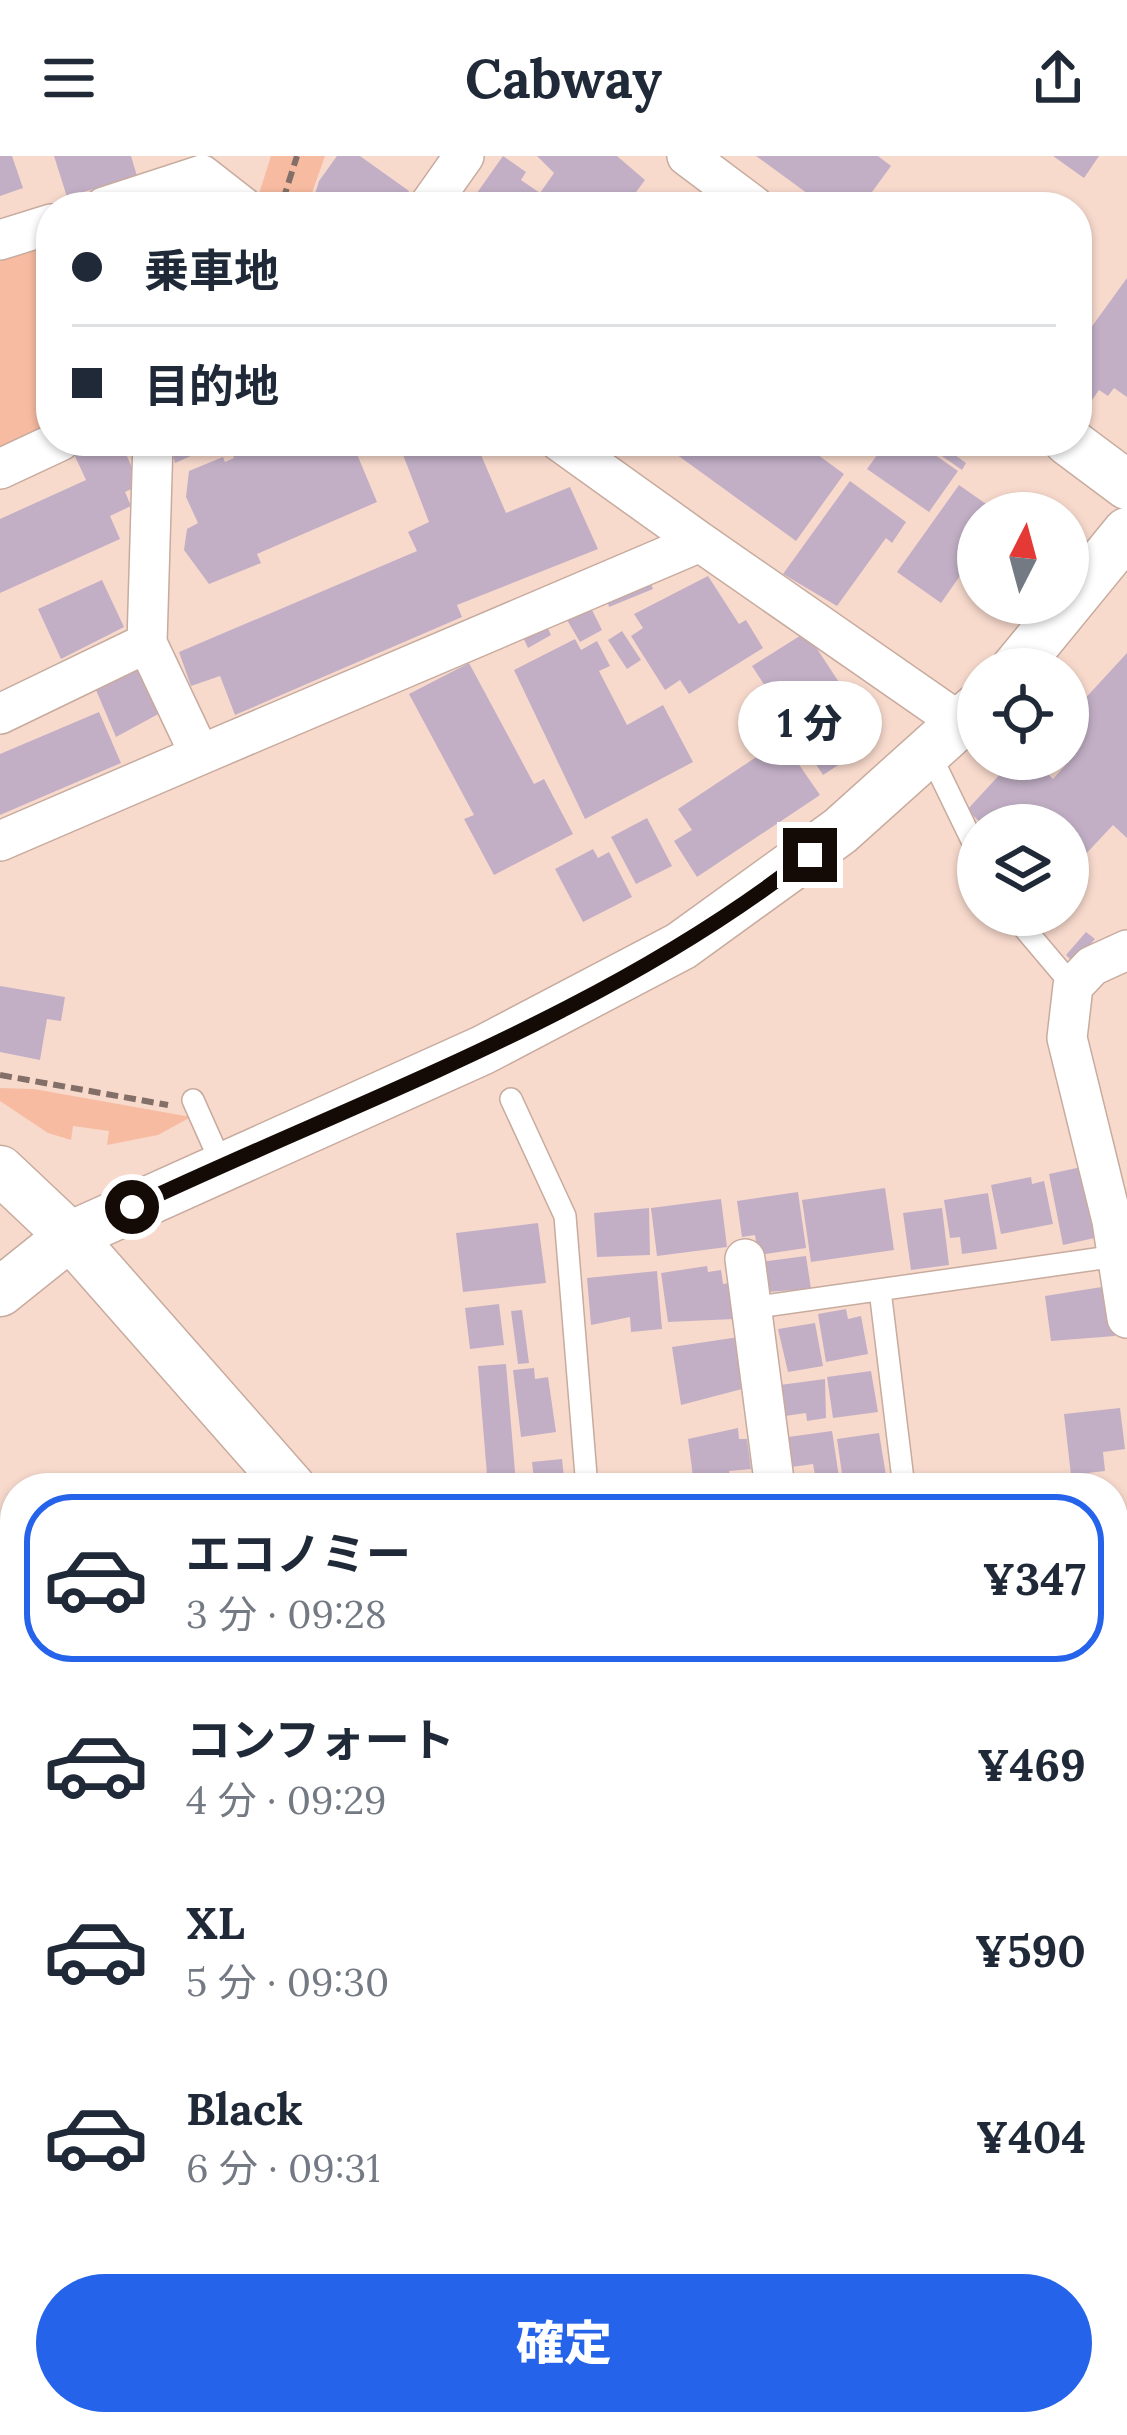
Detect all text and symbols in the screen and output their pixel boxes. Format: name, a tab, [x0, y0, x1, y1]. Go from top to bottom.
text: Cabway	[465, 44, 662, 113]
icon: menu	[36, 45, 102, 111]
icon: share	[1025, 45, 1091, 111]
text: 乗車地	[144, 242, 279, 299]
text: 目的地	[144, 357, 279, 414]
north arrow	[957, 492, 1089, 624]
map controls	[957, 492, 1089, 936]
button: locate	[957, 648, 1089, 780]
callout: 1 分	[738, 681, 882, 765]
text: 1 分	[777, 698, 843, 748]
button: layers	[957, 804, 1089, 936]
route end	[783, 828, 837, 882]
route start	[105, 1180, 159, 1234]
icon: car	[42, 1524, 150, 1632]
text: エコノミー	[186, 1525, 411, 1582]
text: ¥347	[983, 1550, 1086, 1607]
text: 3 分 · 09:28	[186, 1589, 387, 1639]
icon: car	[42, 1710, 150, 1818]
text: コンフォート	[186, 1711, 455, 1768]
text: ¥469	[977, 1736, 1086, 1793]
text: 4 分 · 09:29	[186, 1775, 387, 1825]
text: XL	[186, 1894, 245, 1951]
icon: car	[42, 1896, 150, 2004]
text: ¥590	[975, 1922, 1086, 1979]
text: 5 分 · 09:30	[186, 1957, 389, 2007]
text: Black	[186, 2080, 303, 2137]
icon: car	[42, 2082, 150, 2190]
text: ¥404	[976, 2108, 1086, 2165]
text: 6 分 · 09:31	[186, 2143, 381, 2193]
button: 確定	[36, 2274, 1092, 2412]

